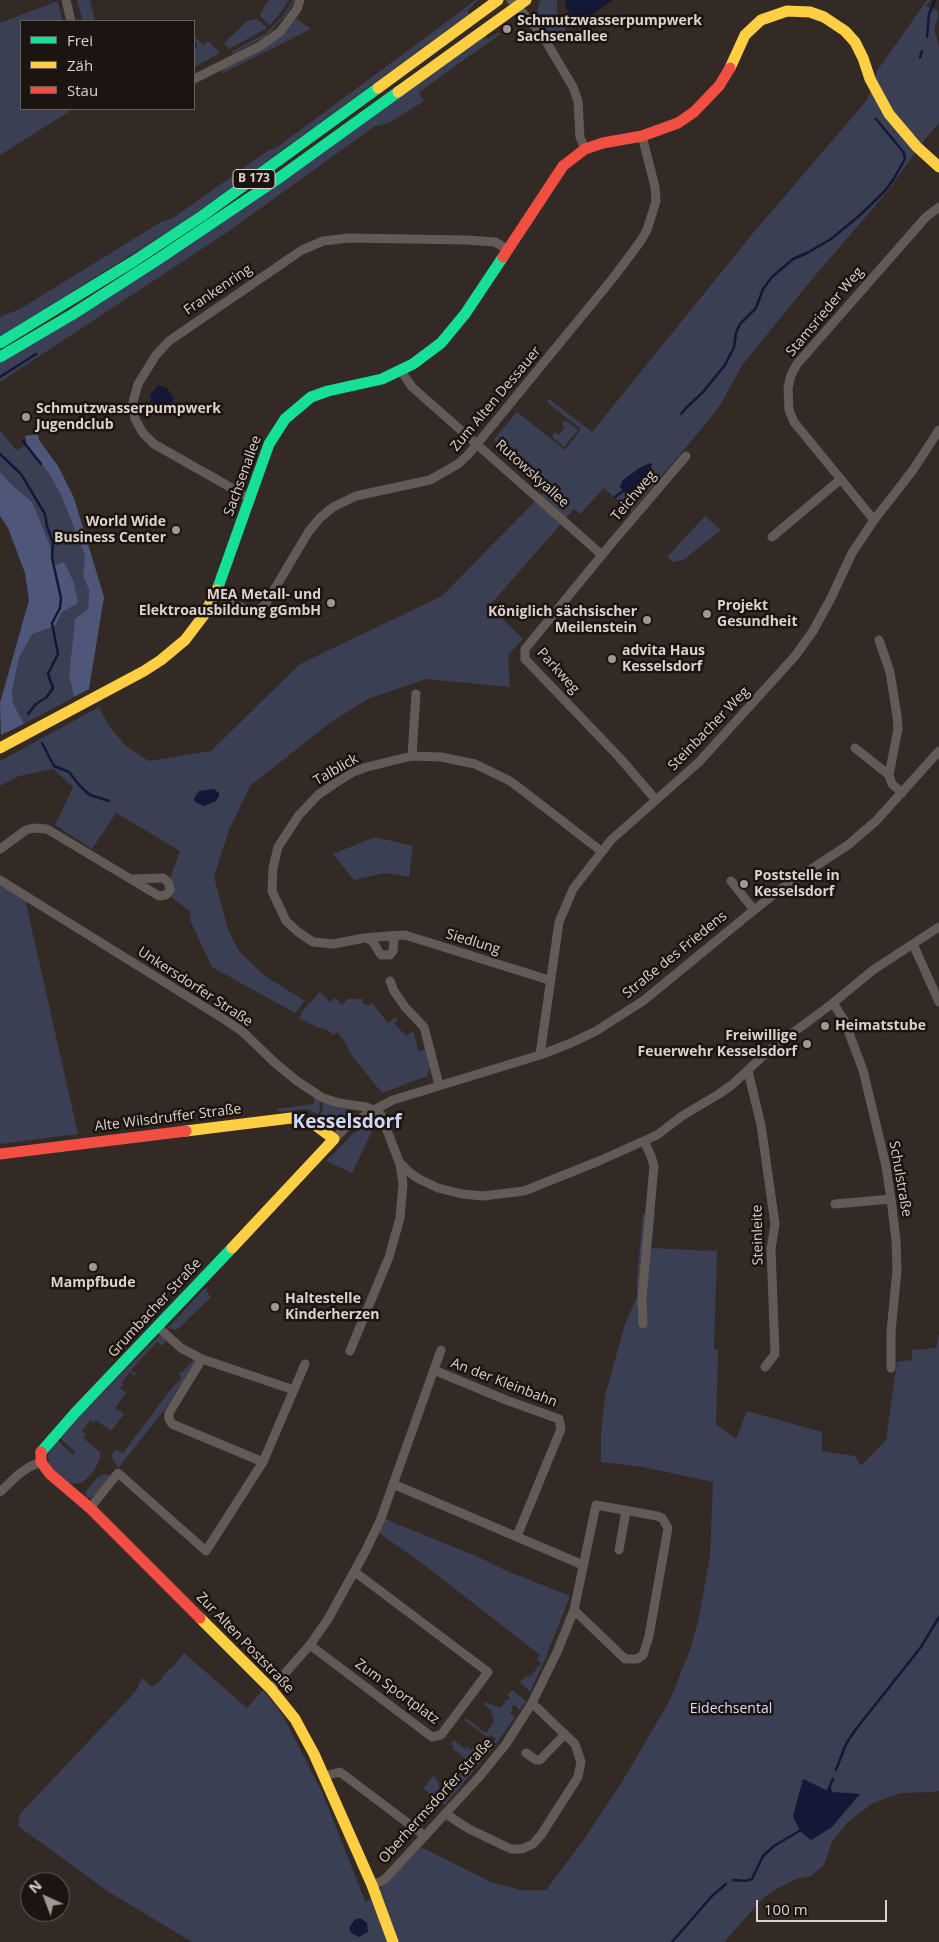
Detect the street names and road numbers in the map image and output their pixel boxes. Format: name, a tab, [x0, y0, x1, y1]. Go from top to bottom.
road number: B 173	[233, 170, 275, 188]
street label: Frankenring	[181, 261, 255, 319]
street label: Stamsrieder Weg	[783, 264, 867, 360]
street label: Zum Alten Dessauer	[447, 343, 545, 455]
street label: Sachsenallee	[221, 433, 265, 519]
street label: Rutowskyallee	[492, 437, 572, 511]
street label: Teichweg	[608, 467, 660, 525]
street label: Parkweg	[533, 645, 583, 697]
street label: Steinbacher Weg	[665, 684, 753, 774]
street label: Talblick	[311, 751, 361, 789]
street label: Straße des Friedens	[620, 908, 730, 1002]
street label: Siedlung	[444, 926, 502, 958]
street label: Unkersdorfer Straße	[134, 944, 256, 1030]
street label: Alte Wilsdruffer Straße	[94, 1101, 242, 1135]
street label: Schulstraße	[885, 1140, 915, 1218]
street label: Steinleite	[749, 1205, 767, 1265]
street label: Grumbacher Straße	[105, 1255, 205, 1361]
street label: An der Kleinbahn	[448, 1355, 560, 1411]
street label: Zur Alten Poststraße	[193, 1589, 297, 1697]
street label: Zum Sportplatz	[352, 1656, 442, 1728]
street label: Oberhermsdorfer Straße	[375, 1735, 497, 1867]

